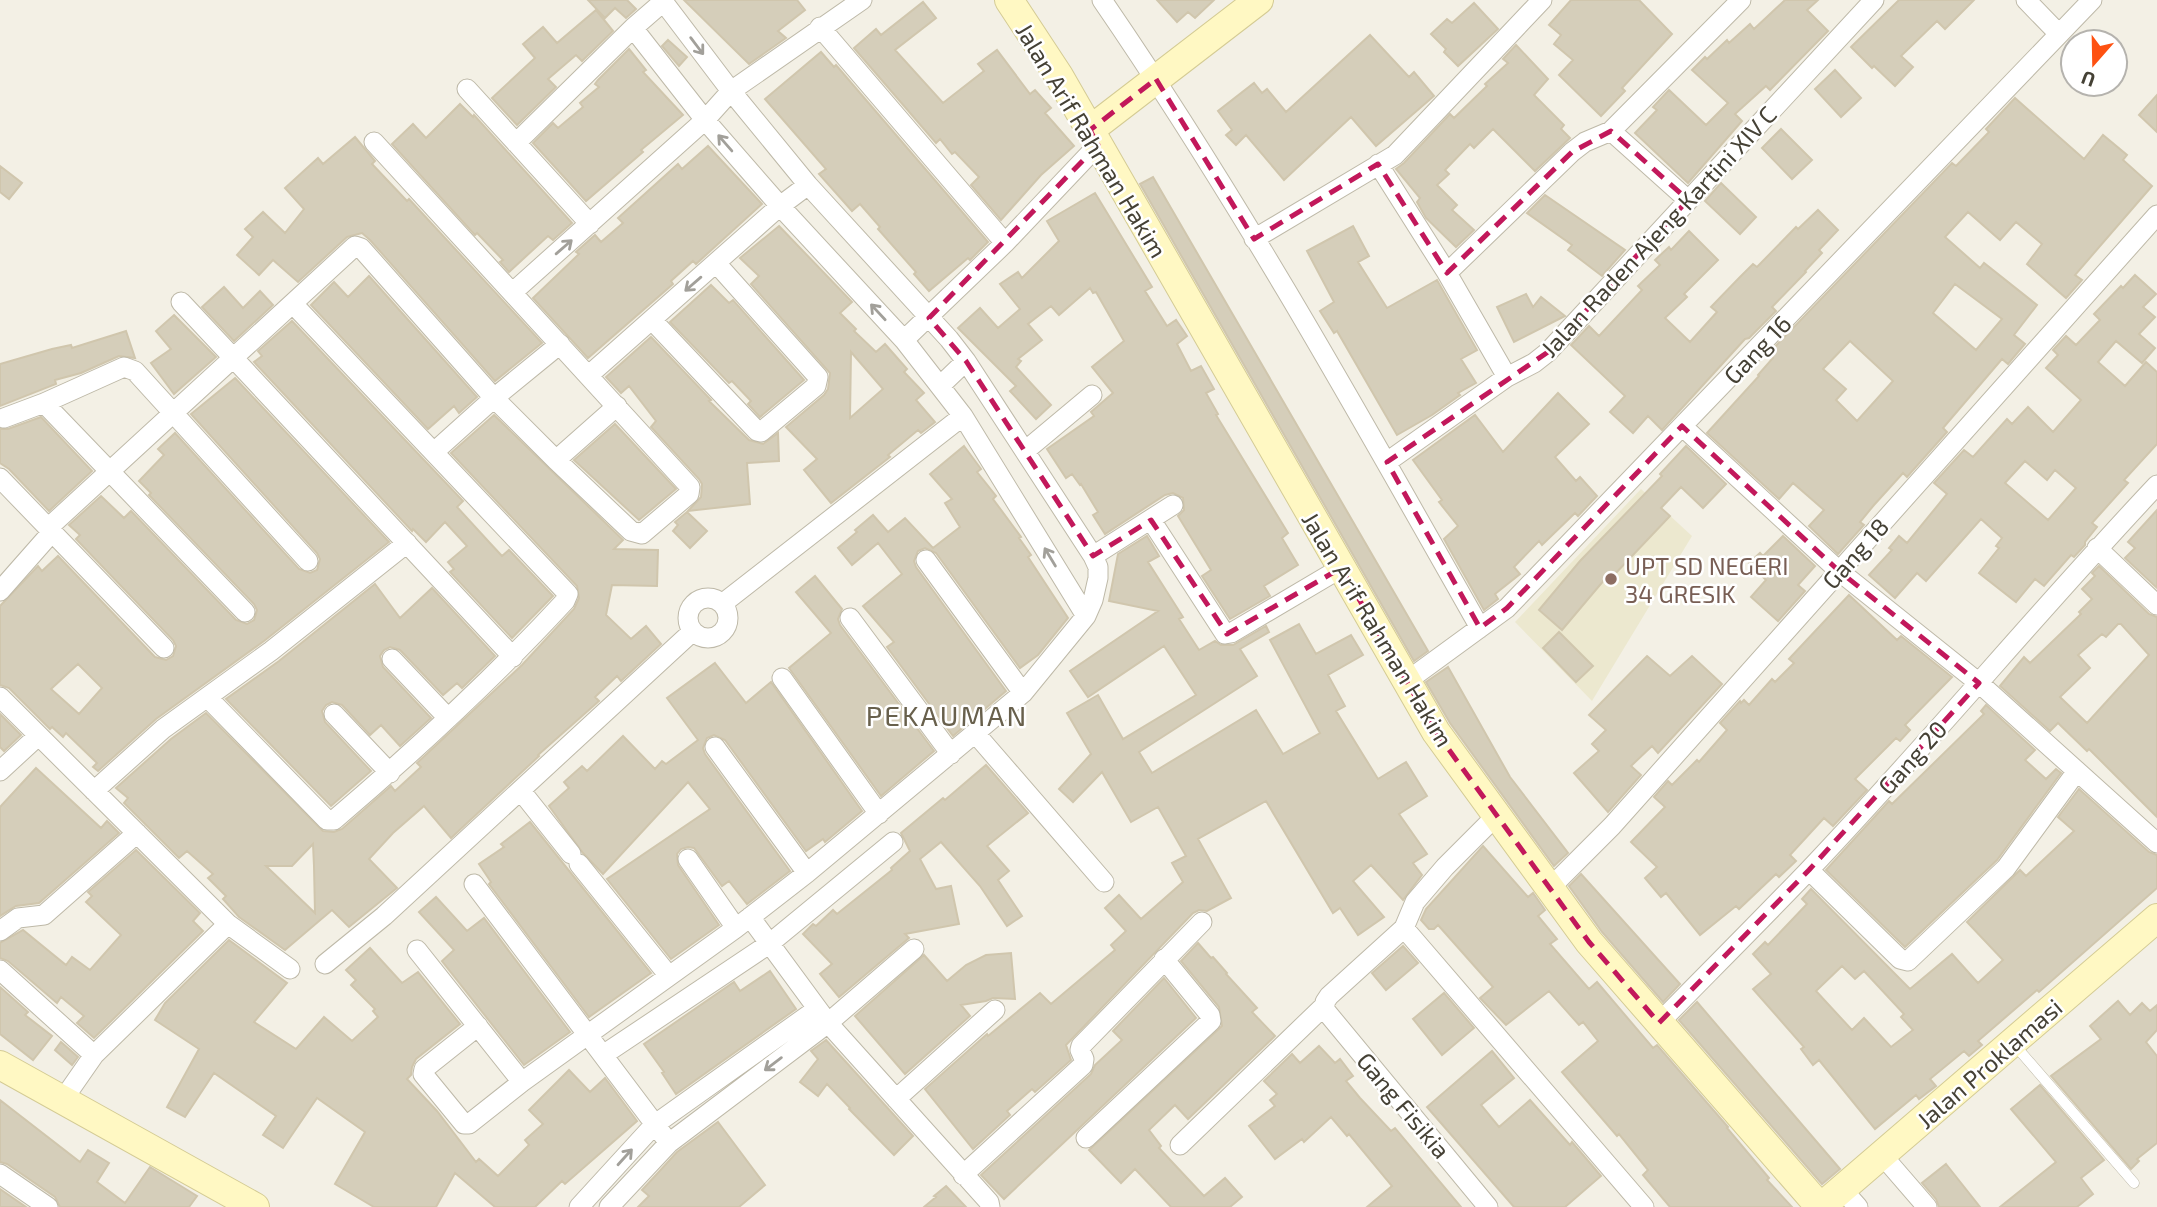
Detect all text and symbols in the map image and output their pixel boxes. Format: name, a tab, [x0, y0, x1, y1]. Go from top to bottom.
street label: Jalan Arif Rahman Hakim	[1010, 17, 1174, 263]
north arrow	[2059, 28, 2129, 98]
one-way arrow	[690, 36, 705, 55]
text: U	[2078, 66, 2098, 92]
street label: Jalan Raden Ajeng Kartini XIV C	[1534, 100, 1782, 362]
one-way arrow	[717, 134, 733, 152]
one-way arrow	[555, 239, 573, 255]
one-way arrow	[684, 276, 702, 292]
one-way arrow	[870, 303, 886, 321]
street label: Gang 16	[1717, 309, 1797, 389]
street label: Jalan Arif Rahman Hakim	[1296, 506, 1460, 752]
street label: Gang 18	[1816, 512, 1894, 594]
one-way arrow	[1043, 548, 1057, 568]
place label: UPT SD NEGERI 34 GRESIK	[1625, 551, 1789, 608]
marker: UPT SD NEGERI 34 GRESIK	[1603, 571, 1619, 587]
district label: PEKAUMAN	[866, 698, 1028, 732]
street label: Gang 20	[1871, 714, 1953, 800]
street label: Jalan Proklamasi	[1910, 992, 2068, 1134]
street label: Gang Fisikia	[1351, 1046, 1457, 1164]
one-way arrow	[764, 1057, 783, 1071]
one-way arrow	[617, 1148, 633, 1166]

